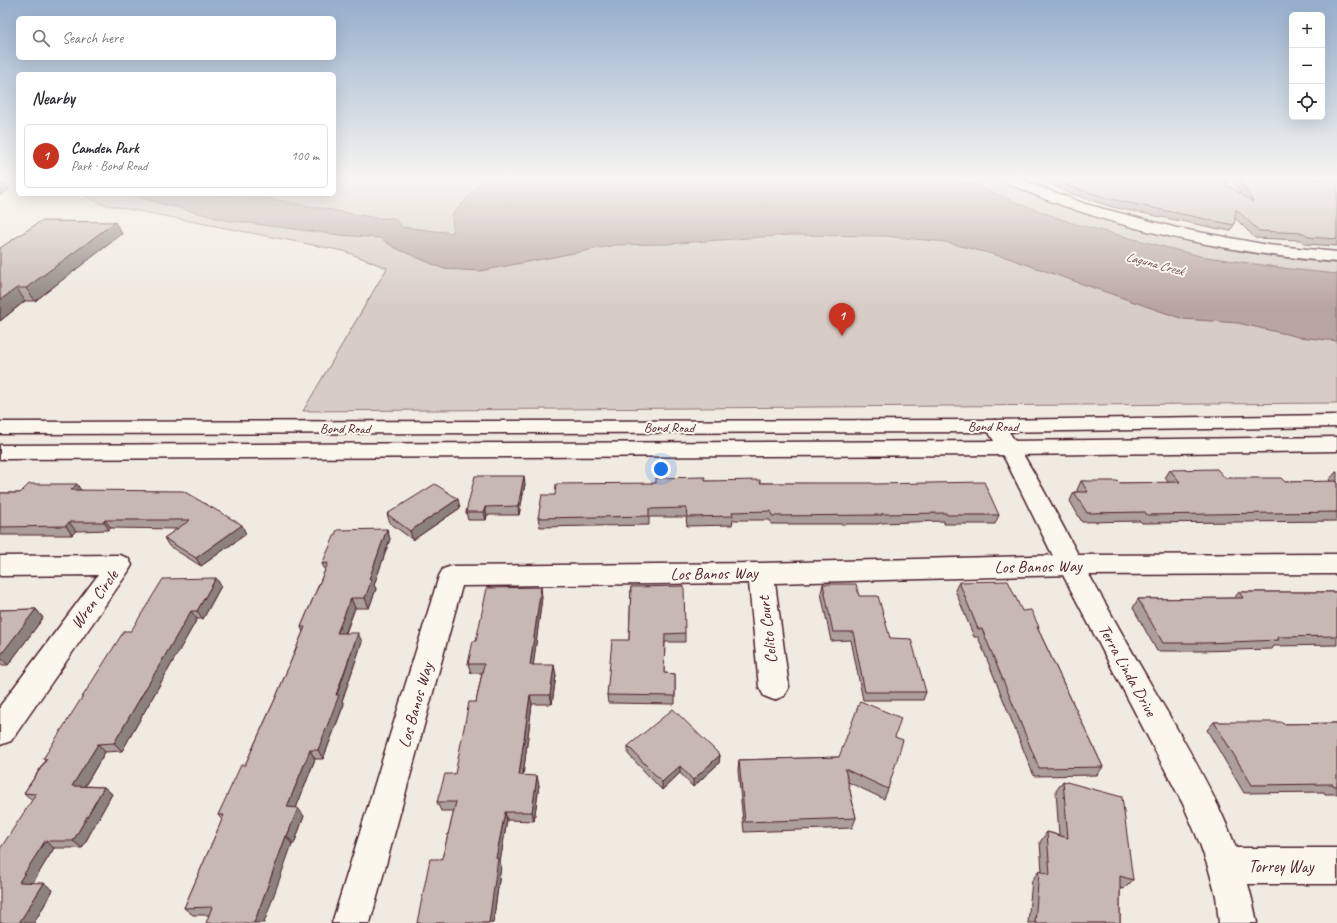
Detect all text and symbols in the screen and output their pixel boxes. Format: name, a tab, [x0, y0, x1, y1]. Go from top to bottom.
map controls	[1289, 12, 1325, 120]
button: +	[1289, 12, 1325, 48]
search box	[16, 16, 336, 60]
icon: search	[30, 27, 52, 49]
text: Search here	[62, 29, 123, 48]
button: −	[1289, 48, 1325, 84]
button: locate	[1289, 84, 1325, 120]
text: Nearby	[32, 88, 75, 109]
text: Camden Park	[71, 139, 139, 158]
text: 1	[43, 148, 49, 164]
text: 100 m	[291, 148, 319, 164]
text: Park · Bond Road	[71, 158, 147, 174]
water label: Laguna Creek	[1124, 249, 1187, 280]
pin: 1	[829, 303, 855, 336]
street label: Bond Road	[968, 418, 1021, 435]
street label: Bond Road	[644, 419, 697, 436]
street label: Bond Road	[320, 420, 373, 437]
your location	[651, 459, 671, 479]
street label: Los Banos Way	[994, 555, 1083, 578]
street label: Los Banos Way	[670, 562, 759, 585]
street label: Wren Circle	[66, 565, 124, 633]
street label: Celito Court	[753, 593, 782, 665]
street label: Terra Linda Drive	[1094, 621, 1162, 721]
street label: Los Banos Way	[393, 659, 438, 750]
street label: Torrey Way	[1249, 856, 1315, 877]

